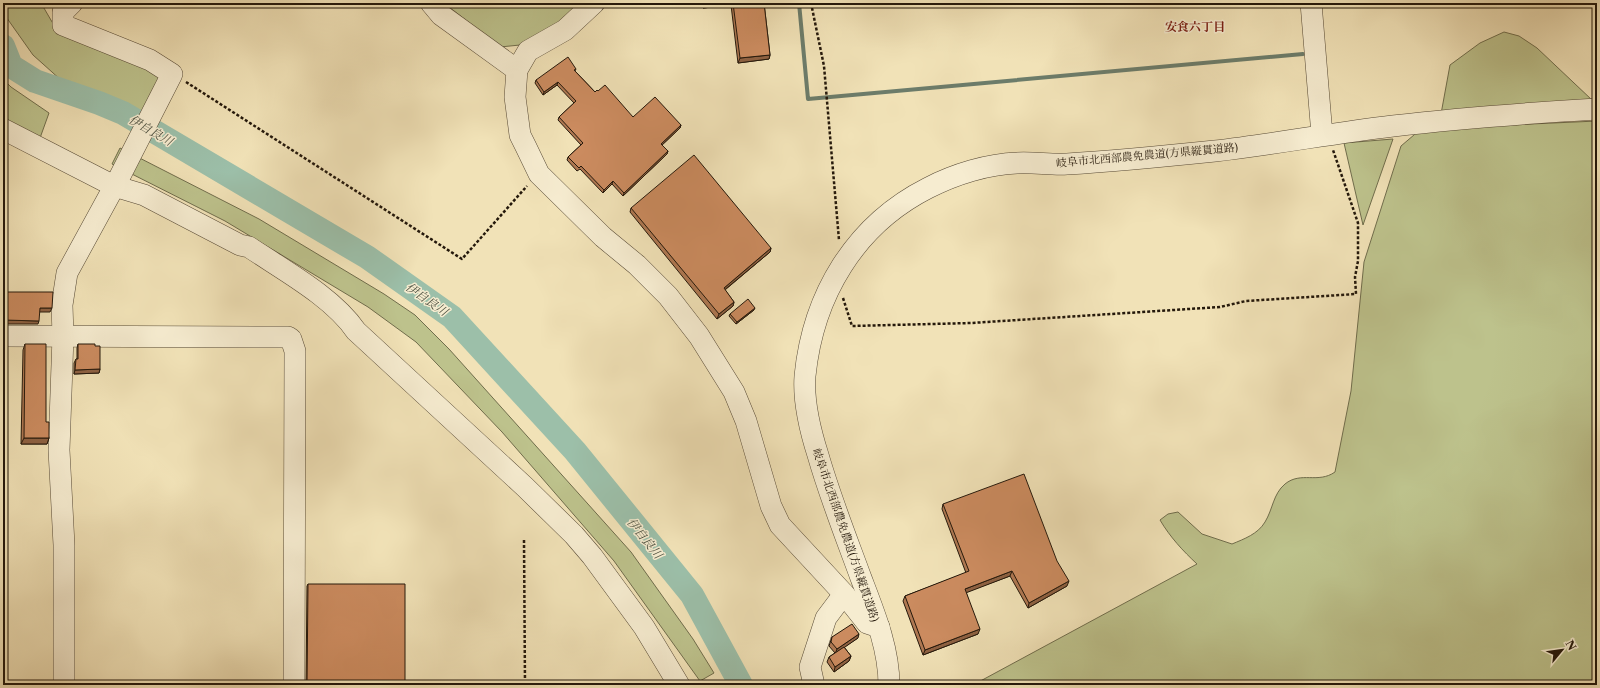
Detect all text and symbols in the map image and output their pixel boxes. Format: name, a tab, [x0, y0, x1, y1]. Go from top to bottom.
district label: 安食六丁目	[1165, 19, 1225, 34]
water label: 伊自良川	[126, 112, 177, 149]
street label: 岐阜市北西部農免農道(方県縦貫道路)	[1055, 140, 1239, 170]
water label: 伊自良川	[403, 279, 453, 320]
street label: 岐阜市北西部農免農道(方県縦貫道路)	[810, 446, 882, 624]
water label: 伊自良川	[624, 515, 667, 563]
north arrow	[1542, 630, 1582, 670]
text: N	[1562, 638, 1579, 653]

